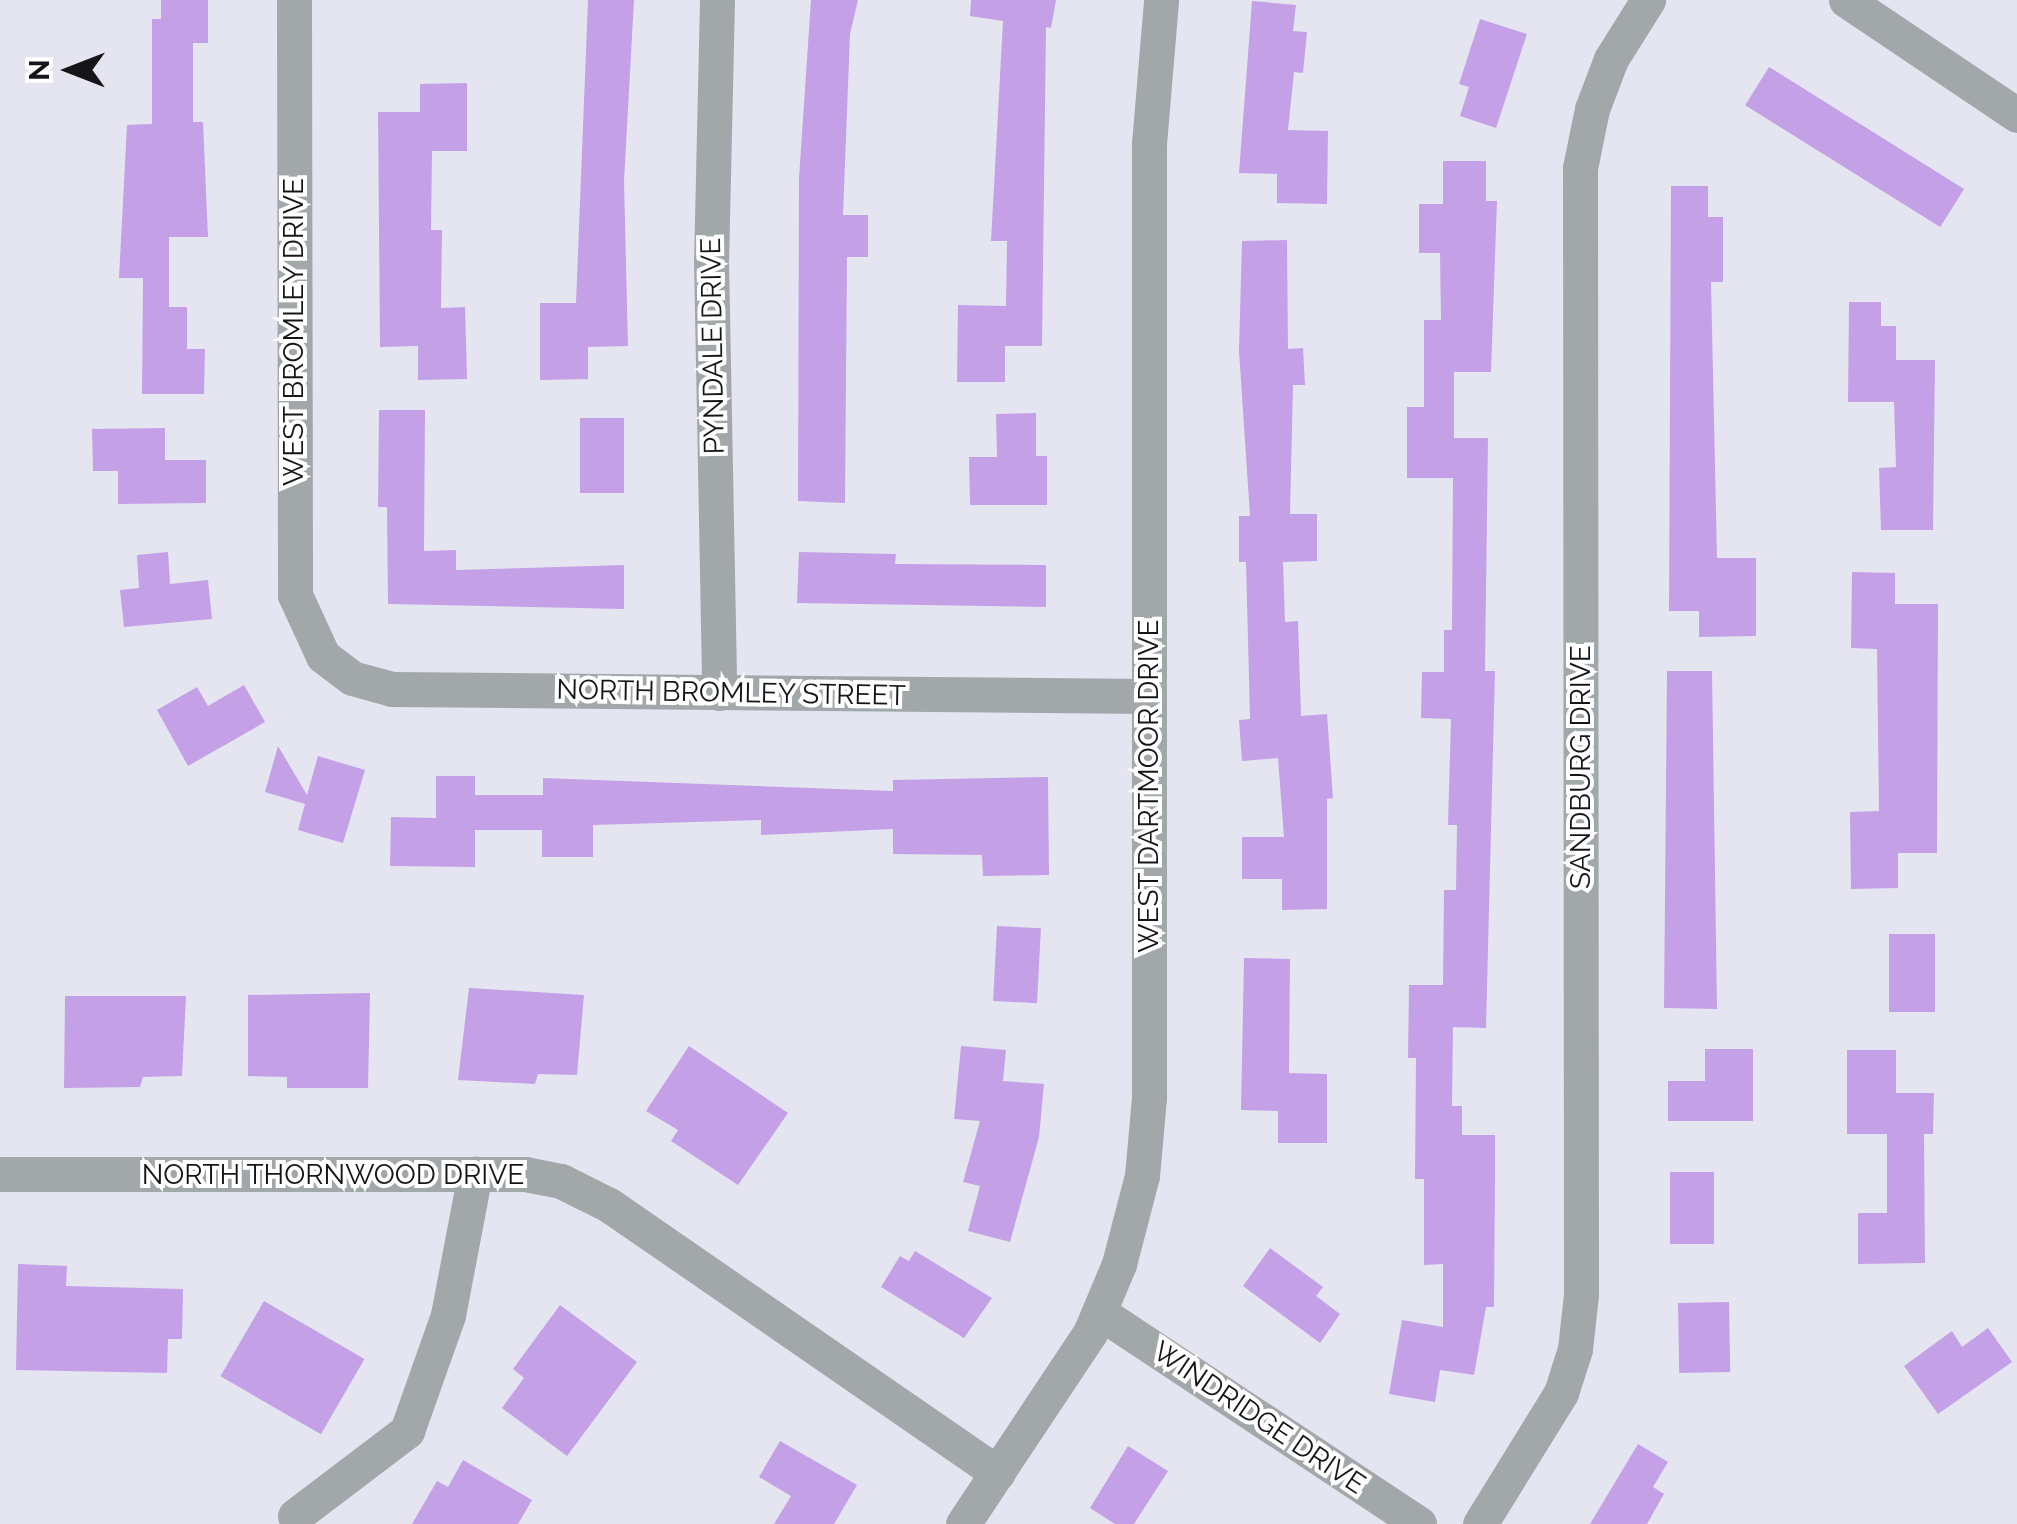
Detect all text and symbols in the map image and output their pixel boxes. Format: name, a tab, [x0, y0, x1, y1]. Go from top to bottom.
north arrow	[20, 20, 120, 120]
text: N	[23, 59, 56, 81]
street label: WEST BROMLEY DRIVE	[277, 177, 311, 487]
street label: PYNDALE DRIVE	[694, 237, 732, 455]
street label: WEST DARTMOOR DRIVE	[1132, 619, 1166, 953]
street label: SANDBURG DRIVE	[1564, 645, 1598, 889]
street label: NORTH BROMLEY STREET	[556, 673, 906, 713]
street label: NORTH THORNWOOD DRIVE	[141, 1158, 525, 1192]
street label: WINDRIDGE DRIVE	[1147, 1335, 1371, 1501]

